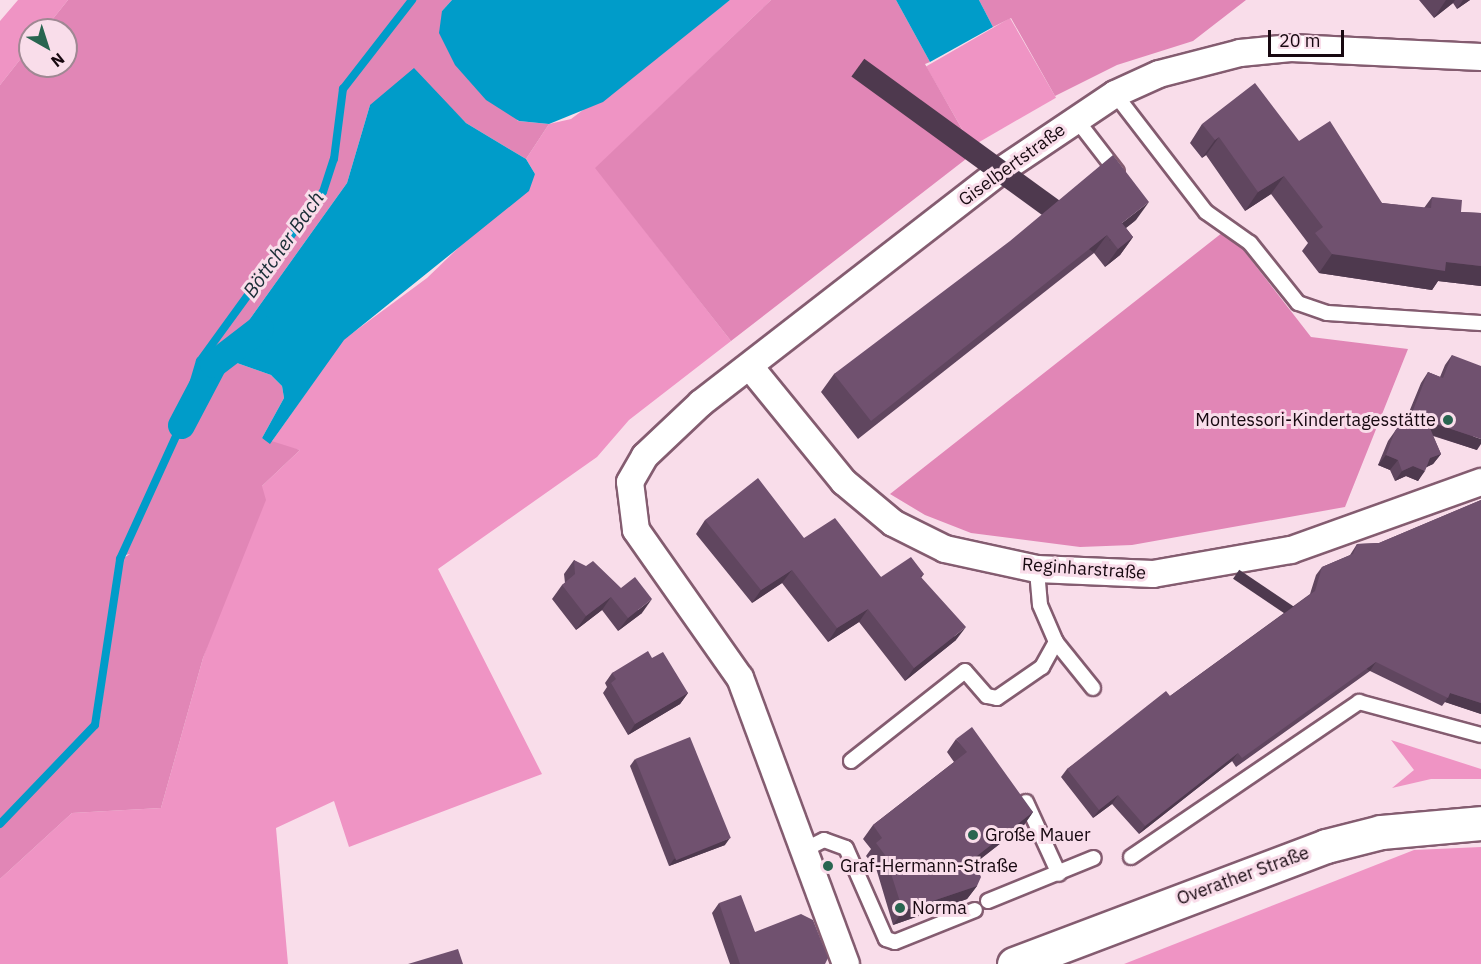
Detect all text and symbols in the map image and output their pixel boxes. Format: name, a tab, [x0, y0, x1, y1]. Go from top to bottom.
north arrow	[18, 18, 78, 78]
scale bar	[1271, 18, 1348, 56]
text: 20 m	[1279, 29, 1321, 52]
text: N	[47, 49, 69, 72]
street label: Giselbertstraße	[955, 119, 1069, 211]
water label: Böttcher Bach	[238, 186, 328, 302]
place label: Montessori-Kindertagesstätte	[1195, 409, 1436, 431]
marker: Montessori-Kindertagesstätte	[1441, 413, 1455, 427]
street label: Reginharstraße	[1021, 554, 1147, 584]
place label: Große Mauer	[985, 824, 1091, 846]
marker: Große Mauer	[966, 828, 980, 842]
street label: Overather Straße	[1174, 842, 1312, 910]
place label: Graf-Hermann-Straße	[840, 855, 1018, 877]
marker: Graf-Hermann-Straße	[821, 859, 835, 873]
place label: Norma	[912, 897, 967, 919]
marker: Norma	[893, 901, 907, 915]

